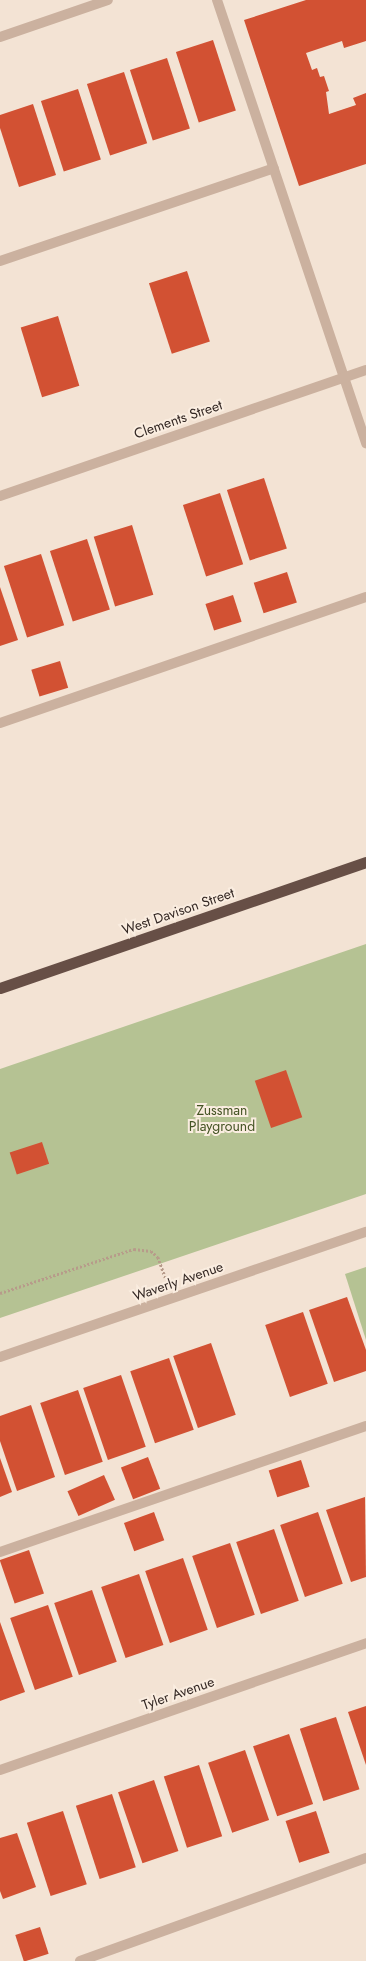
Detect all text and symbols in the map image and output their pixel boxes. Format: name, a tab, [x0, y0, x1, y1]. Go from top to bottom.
street label: Clements Street	[132, 396, 224, 442]
street label: West Davison Street	[120, 884, 236, 938]
park label: Zussman Playground	[189, 1102, 255, 1134]
street label: Waverly Avenue	[131, 1258, 225, 1304]
street label: Tyler Avenue	[140, 1673, 216, 1713]

